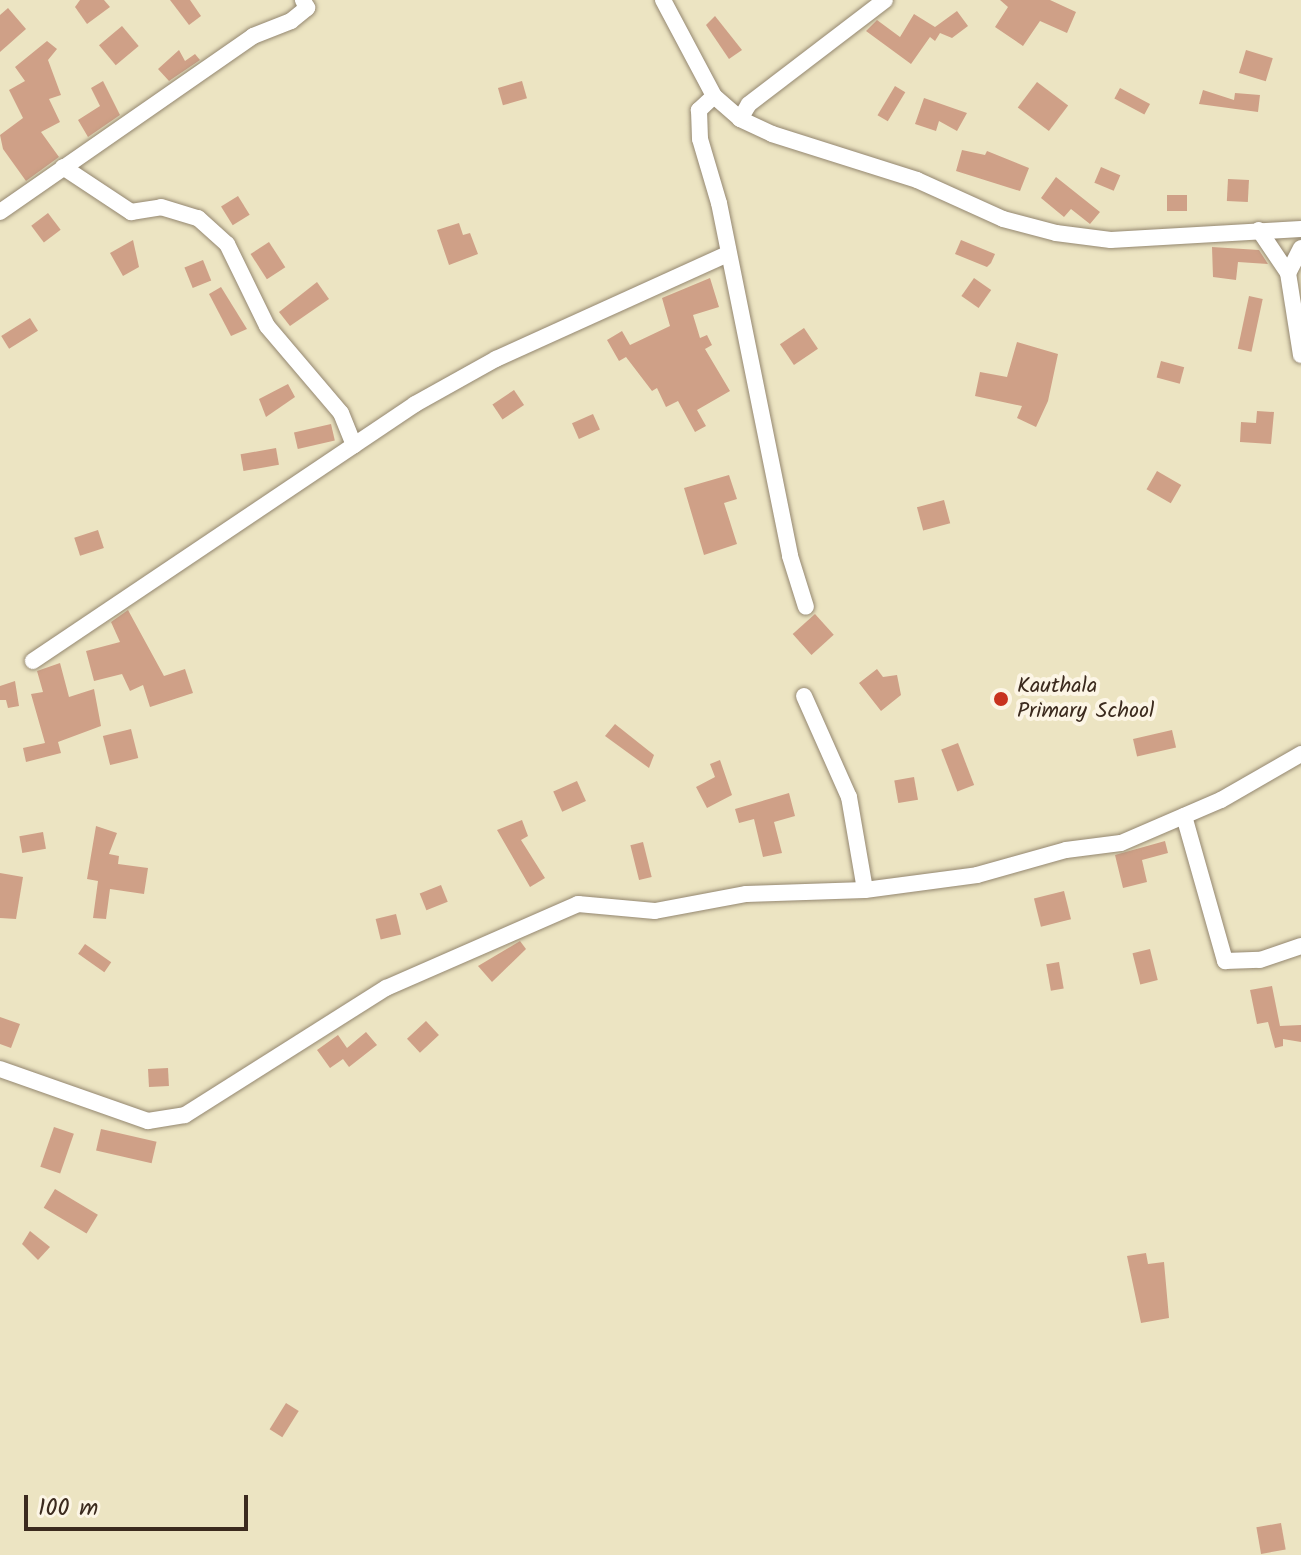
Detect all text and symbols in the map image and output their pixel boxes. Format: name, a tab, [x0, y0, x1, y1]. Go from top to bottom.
place label: Kauthala Primary School	[1017, 673, 1154, 724]
marker: Kauthala Primary School	[992, 690, 1010, 708]
scale bar	[28, 1479, 252, 1529]
text: 100 m	[38, 1489, 98, 1528]

